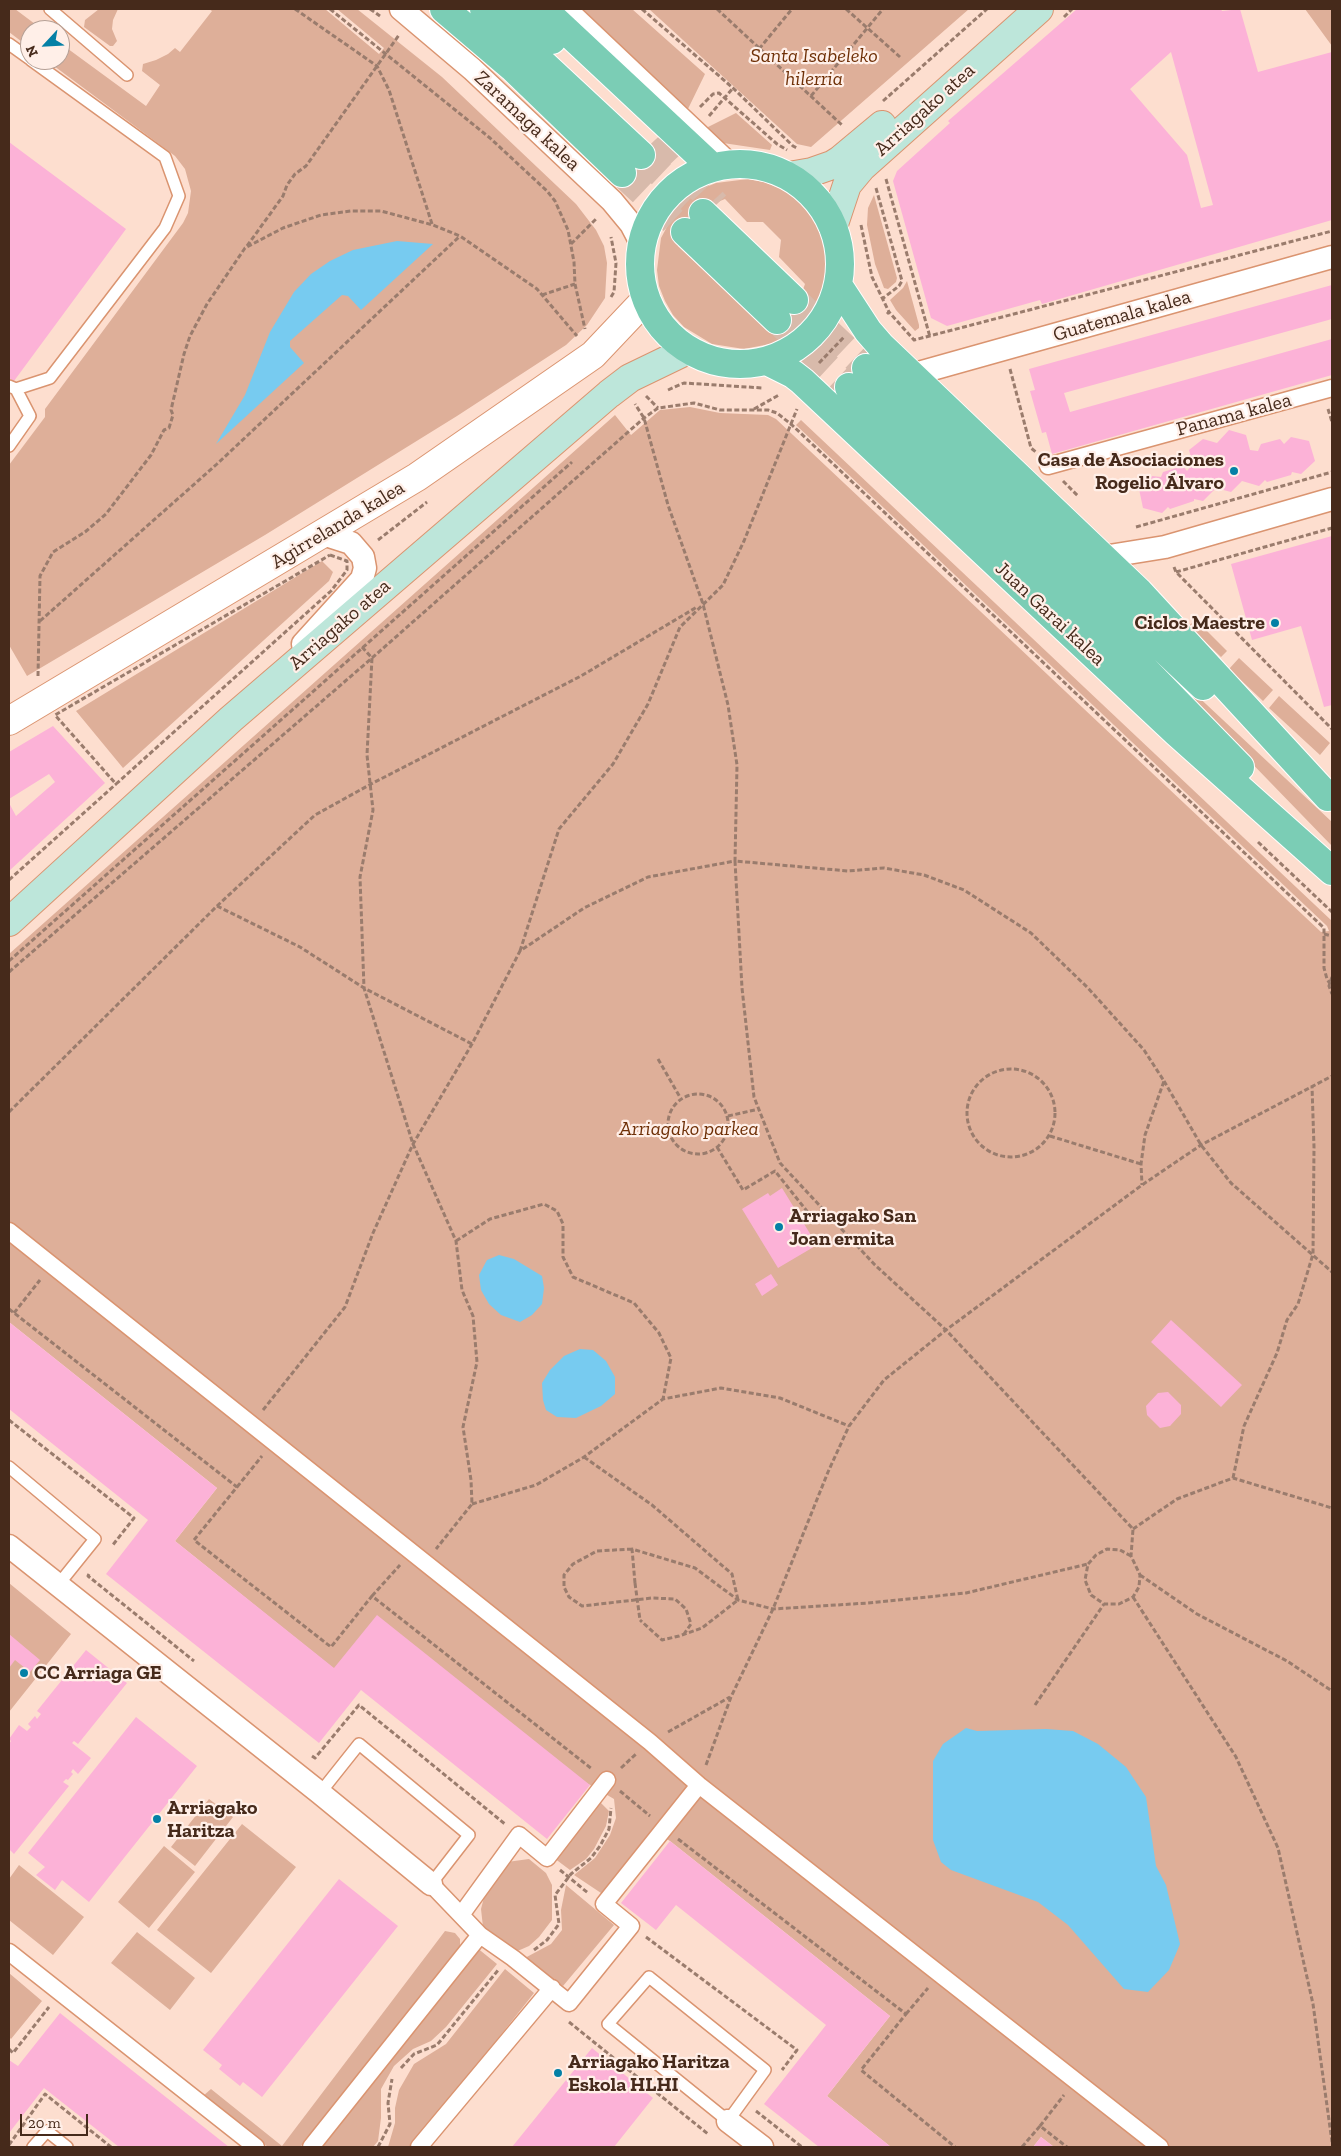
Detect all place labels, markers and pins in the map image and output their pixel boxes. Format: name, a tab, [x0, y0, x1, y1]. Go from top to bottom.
place label: Casa de Asociaciones Rogelio Álvaro	[1038, 448, 1224, 495]
marker: Casa de Asociaciones Rogelio Álvaro	[1228, 465, 1240, 477]
place label: Ciclos Maestre	[1134, 611, 1265, 635]
marker: Ciclos Maestre	[1269, 617, 1281, 629]
place label: Arriagako San Joan ermita	[789, 1204, 916, 1251]
marker: Arriagako San Joan ermita	[773, 1221, 785, 1233]
place label: CC Arriaga GE	[34, 1661, 162, 1685]
marker: CC Arriaga GE	[18, 1667, 30, 1679]
place label: Arriagako Haritza	[167, 1796, 257, 1843]
marker: Arriagako Haritza	[151, 1813, 163, 1825]
place label: Arriagako Haritza Eskola HLHI	[568, 2050, 730, 2097]
marker: Arriagako Haritza Eskola HLHI	[552, 2067, 564, 2079]

